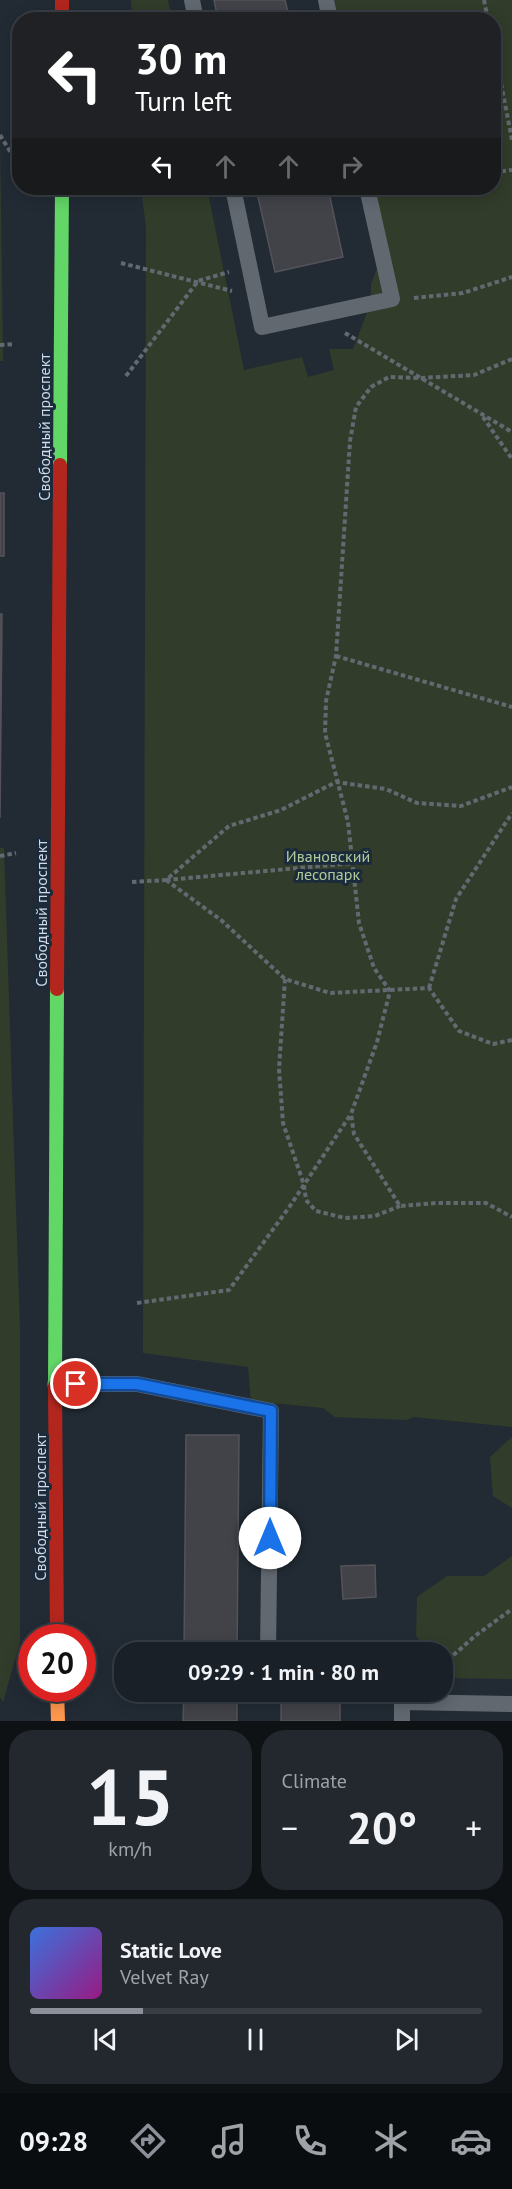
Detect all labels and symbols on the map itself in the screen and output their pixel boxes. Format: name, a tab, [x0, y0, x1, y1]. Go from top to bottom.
street label: Свободный проспект	[34, 353, 54, 501]
street label: Свободный проспект	[31, 839, 51, 987]
park label: Ивановский лесопарк	[286, 846, 370, 884]
pin	[50, 1358, 101, 1409]
street label: Свободный проспект	[30, 1433, 50, 1581]
position arrow	[238, 1506, 302, 1570]
speed limit sign: 20	[18, 1624, 96, 1702]

